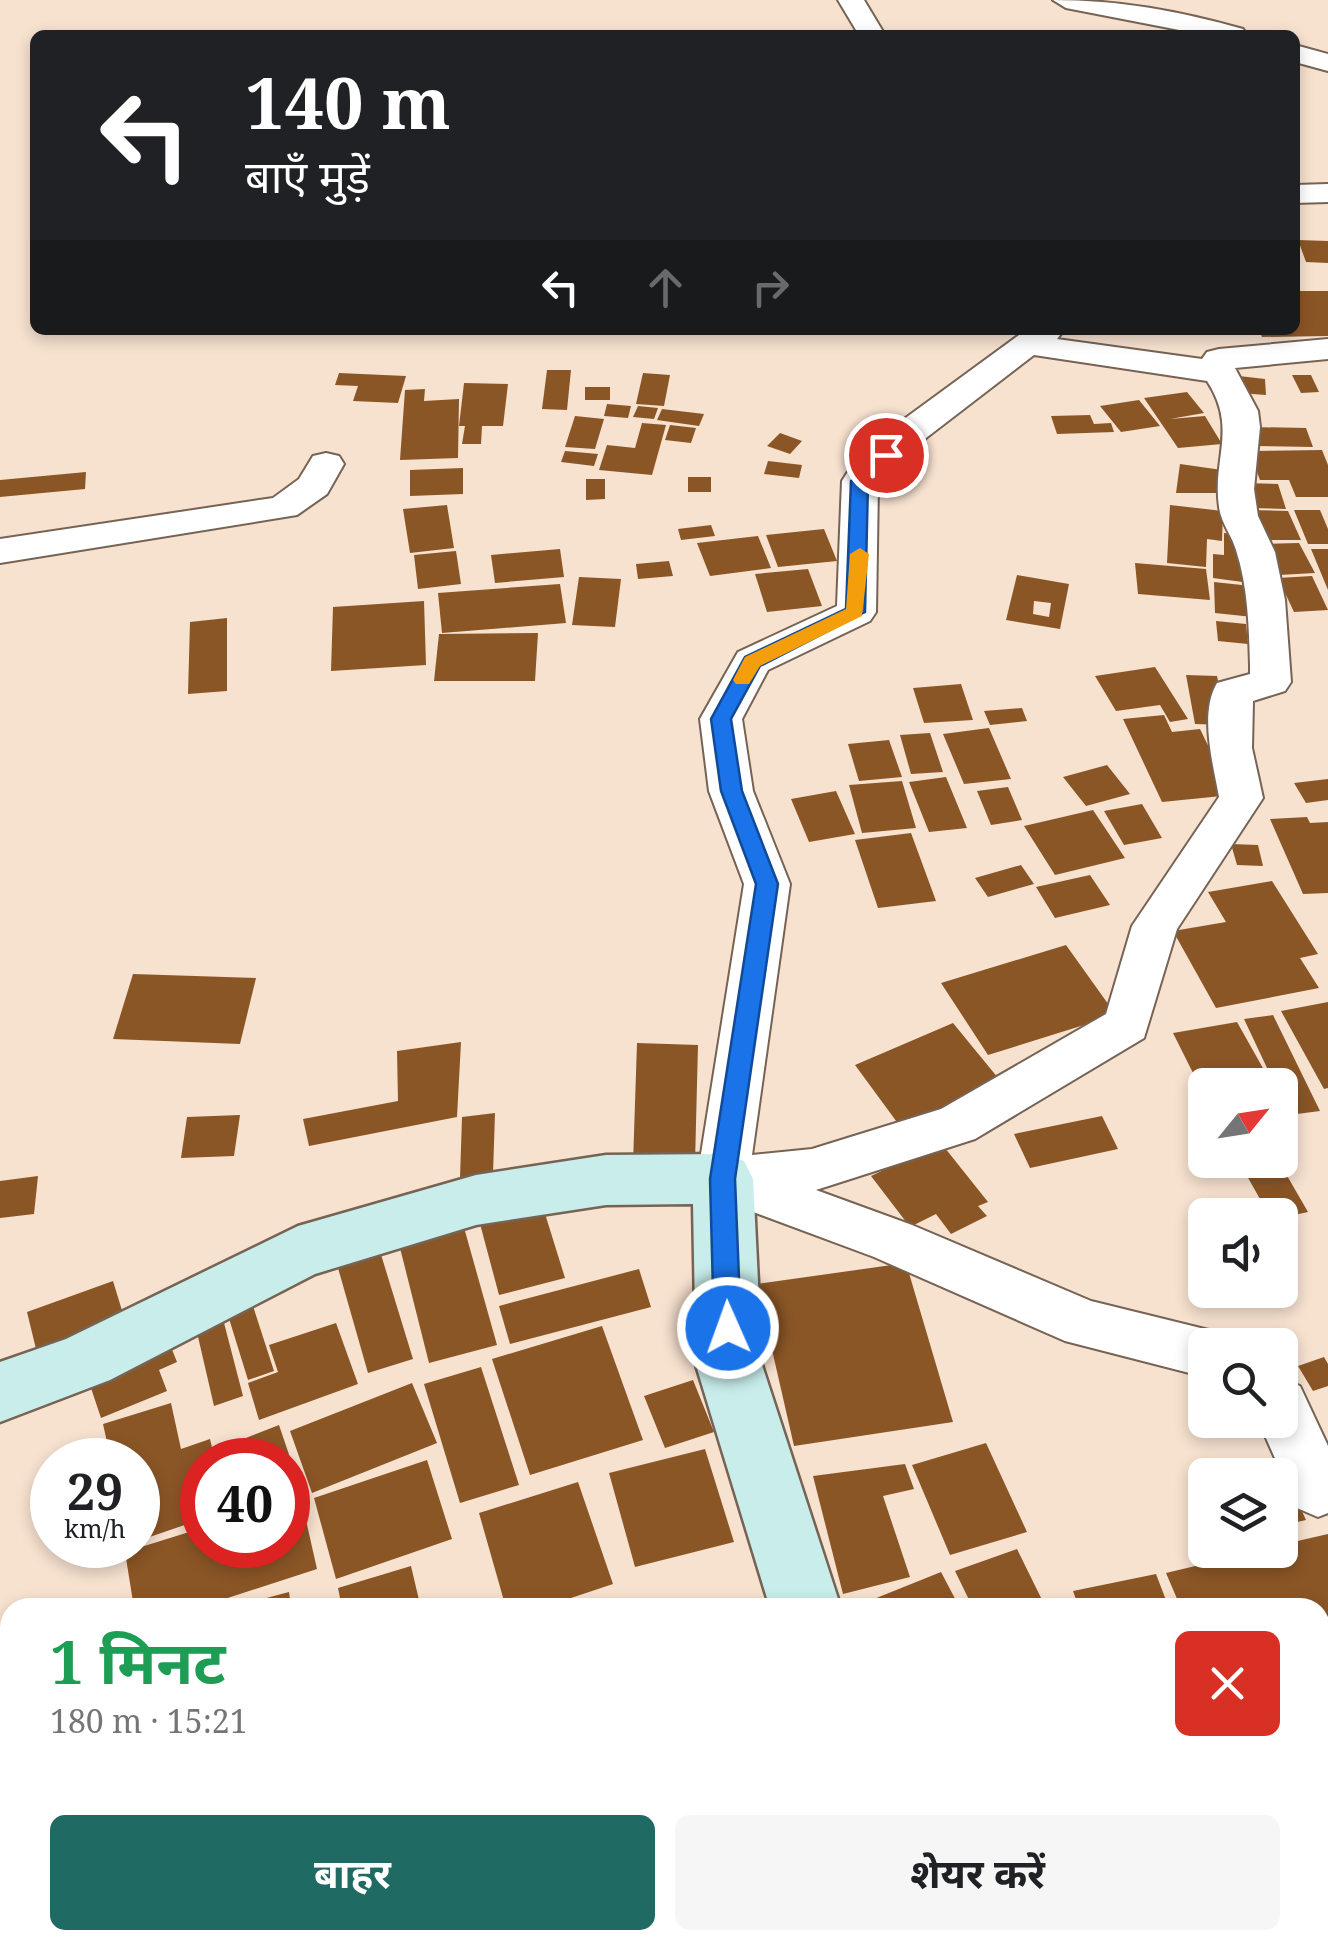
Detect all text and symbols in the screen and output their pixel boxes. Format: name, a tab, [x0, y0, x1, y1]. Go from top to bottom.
text: 140 m	[245, 54, 451, 150]
icon: left	[80, 70, 210, 200]
text: बाएँ मुड़ें	[245, 145, 370, 206]
icon: left	[533, 260, 588, 315]
icon: ahead	[638, 260, 693, 315]
icon: right	[743, 260, 798, 315]
pin	[844, 413, 929, 498]
icon: arrive	[859, 428, 914, 483]
north arrow	[1188, 1068, 1298, 1178]
map controls	[1188, 1068, 1298, 1568]
button: sound	[1188, 1198, 1298, 1308]
position arrow	[676, 1276, 780, 1380]
button: search	[1188, 1328, 1298, 1438]
speed limit sign: 40	[180, 1438, 310, 1568]
text: 29	[67, 1457, 123, 1525]
button: layers	[1188, 1458, 1298, 1568]
text: km/h	[64, 1511, 126, 1545]
text: 1 मिनट	[50, 1620, 225, 1702]
button: close	[1175, 1631, 1280, 1736]
text: 180 m · 15:21	[50, 1699, 248, 1742]
button: बाहर	[50, 1815, 655, 1930]
button: शेयर करें	[675, 1815, 1280, 1930]

